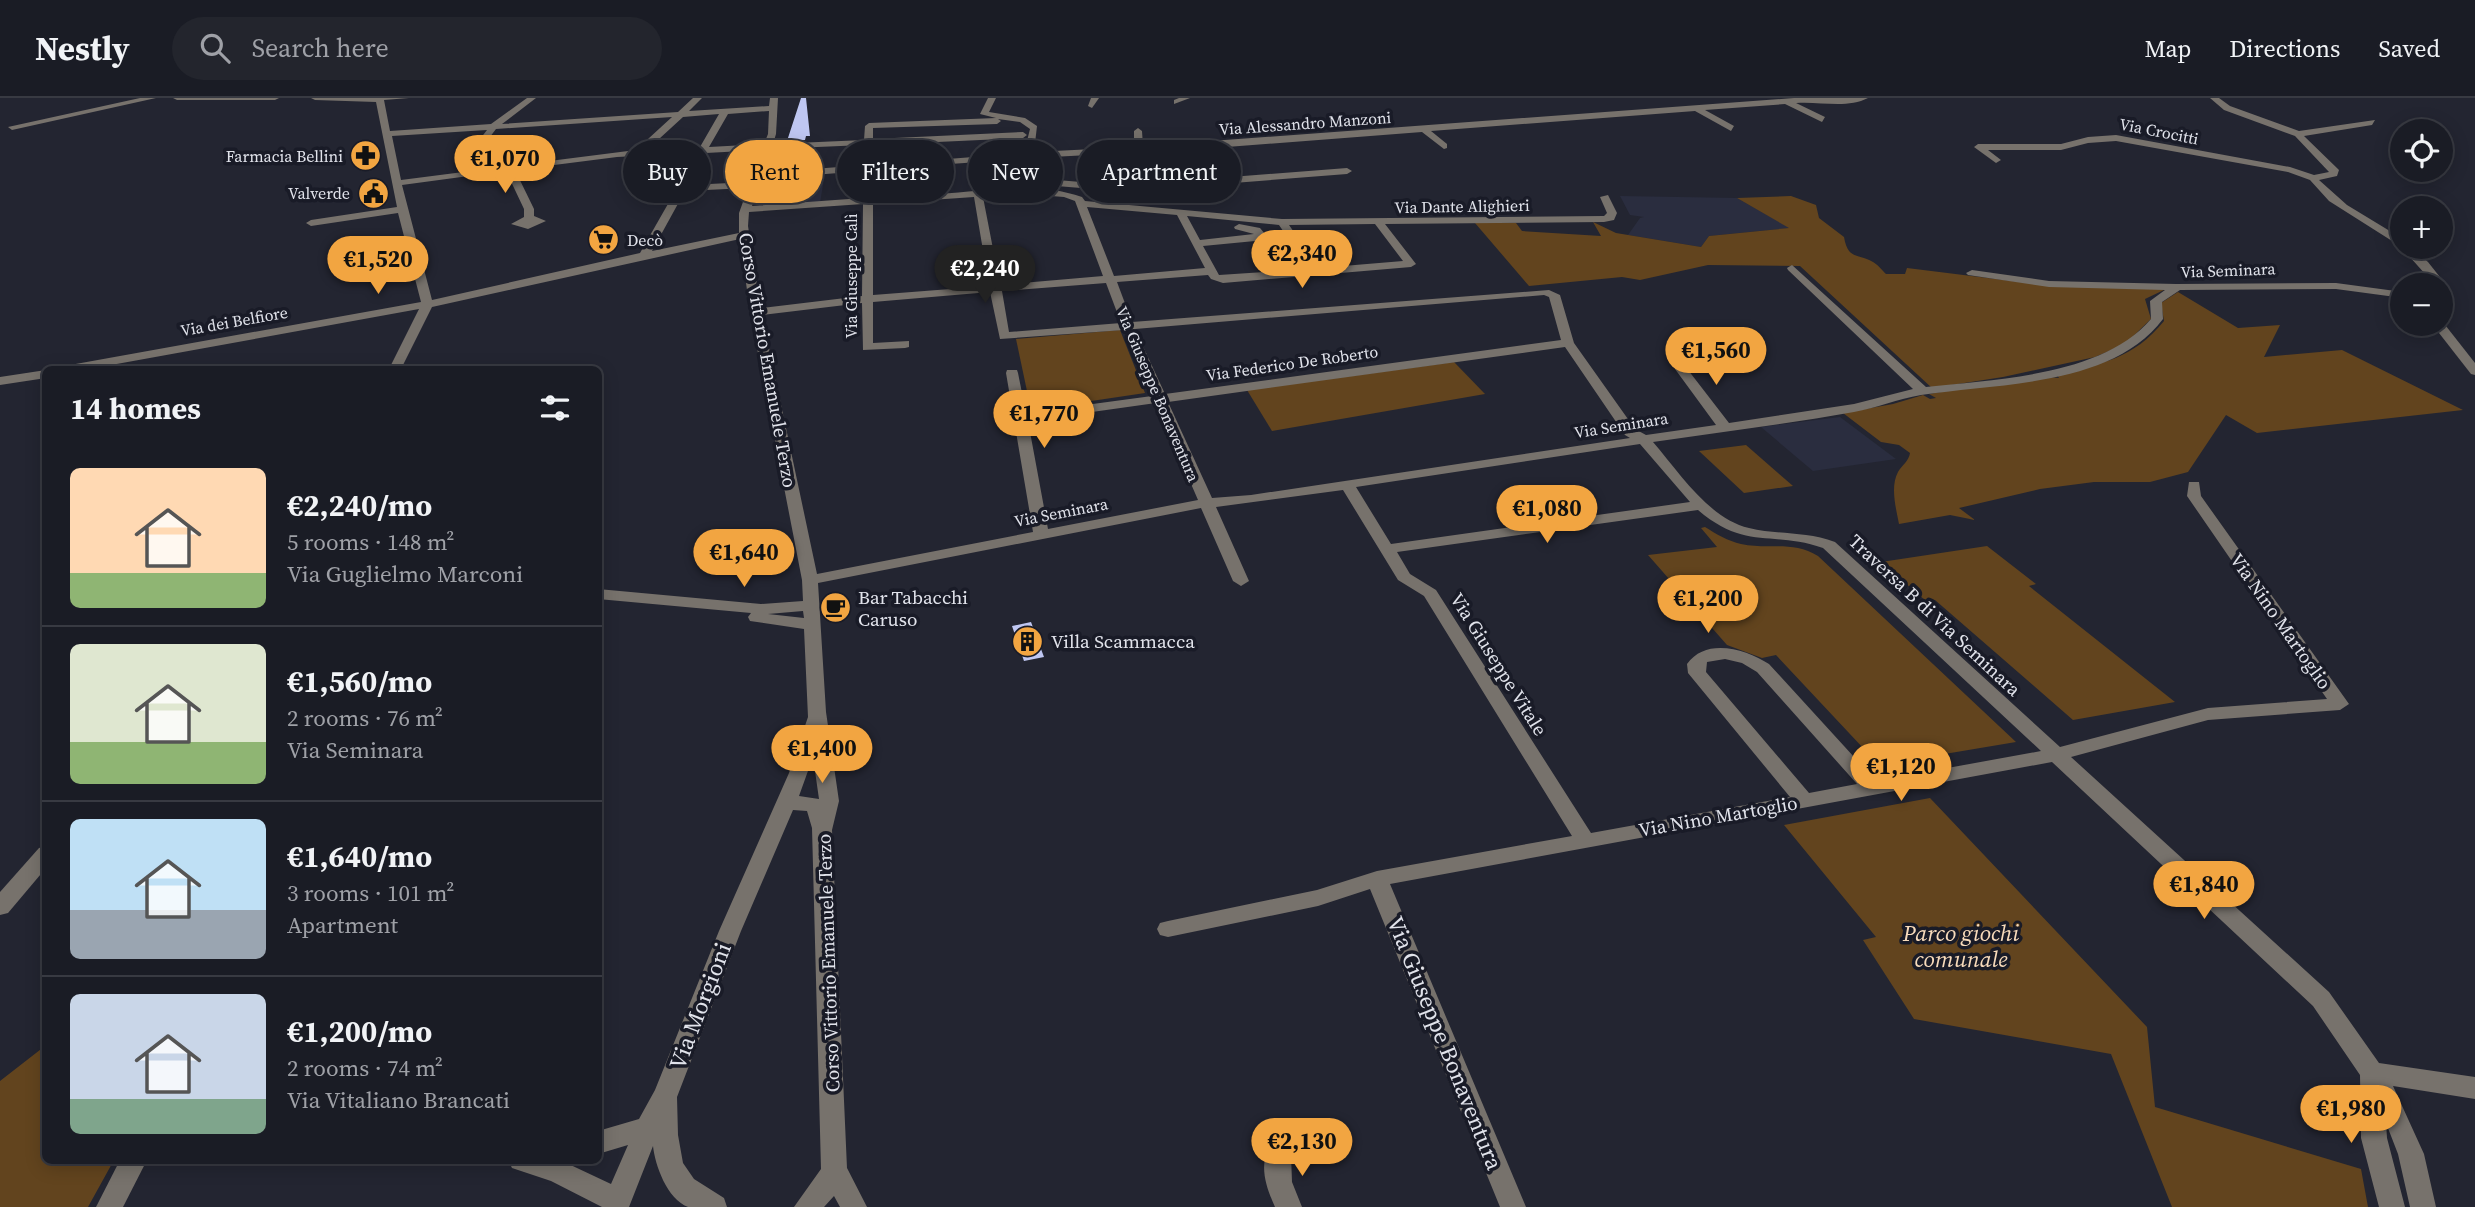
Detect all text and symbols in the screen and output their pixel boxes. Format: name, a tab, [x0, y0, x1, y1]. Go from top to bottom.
search box	[172, 17, 662, 80]
text: Nestly	[35, 26, 130, 71]
icon: search	[196, 29, 234, 67]
text: Search here	[252, 30, 389, 66]
text: Map	[2144, 32, 2191, 65]
text: Directions	[2229, 32, 2340, 65]
text: Saved	[2378, 32, 2440, 65]
street label: Via Alessandro Manzoni	[1218, 106, 1392, 140]
street label: Via Crocitti	[2117, 113, 2201, 150]
map controls	[2390, 119, 2453, 336]
button: locate	[2390, 119, 2453, 182]
pin: €1,070	[448, 136, 562, 195]
pharmacy icon: Farmacia Bellini	[349, 139, 383, 173]
chip: Buy	[623, 140, 711, 203]
chip: Rent	[725, 140, 823, 203]
chip: Filters	[837, 140, 954, 203]
chip: New	[968, 140, 1063, 203]
chip: Apartment	[1077, 140, 1241, 203]
text: €1,070	[470, 142, 540, 174]
place label: Farmacia Bellini	[226, 145, 343, 167]
public building icon: Valverde	[356, 176, 390, 210]
place label: Valverde	[288, 182, 350, 204]
street label: Via Dante Alighieri	[1394, 194, 1530, 218]
button: +	[2390, 196, 2453, 259]
street label: Via Giuseppe Calì	[840, 213, 862, 339]
supermarket icon: Decò	[587, 223, 621, 257]
place label: Decò	[627, 229, 663, 251]
street label: Corso Vittorio Emanuele Terzo	[733, 230, 803, 490]
pin: €2,340	[1245, 230, 1359, 290]
pin: €1,520	[321, 236, 435, 296]
text: €2,340	[1267, 237, 1337, 269]
text: €1,520	[343, 243, 413, 275]
pin: €2,240	[928, 246, 1042, 305]
text: €2,240	[950, 252, 1020, 284]
street label: Via Seminara	[2180, 257, 2277, 283]
button: −	[2390, 273, 2453, 336]
street label: Via dei Belfiore	[179, 301, 289, 341]
street label: Via Giuseppe Bonaventura	[1111, 303, 1205, 486]
pin: €1,560	[1659, 328, 1773, 387]
text: €1,560	[1681, 334, 1751, 366]
street label: Via Federico De Roberto	[1205, 340, 1380, 386]
text: 14 homes	[70, 388, 201, 429]
icon: filters	[536, 389, 574, 427]
pin: €1,770	[987, 390, 1101, 450]
text: €1,770	[1009, 397, 1079, 429]
street label: Via Seminara	[1572, 407, 1670, 443]
text: €2,240/mo	[287, 485, 432, 526]
pin: €1,080	[1490, 486, 1604, 545]
street label: Via Seminara	[1012, 492, 1111, 532]
text: €1,080	[1512, 492, 1582, 524]
icon: home	[126, 496, 210, 580]
text: 5 rooms · 148 m²	[287, 526, 454, 558]
street label: Traversa B di Via Seminara	[1843, 528, 2027, 702]
pin: €1,640	[687, 530, 801, 589]
text: €1,640	[709, 536, 779, 568]
street label: Via Nino Martoglio	[2224, 548, 2338, 694]
text: Via Guglielmo Marconi	[287, 558, 523, 590]
pin: €1,200	[1651, 575, 1765, 635]
text: €1,200	[1673, 582, 1743, 614]
place label: Bar Tabacchi Caruso	[858, 584, 968, 632]
street label: Via Giuseppe Vitale	[1445, 588, 1553, 740]
cafe icon: Bar Tabacchi Caruso	[818, 591, 852, 625]
building icon: Villa Scammacca	[1011, 624, 1045, 658]
place label: Villa Scammacca	[1051, 628, 1195, 654]
text: €1,560/mo	[287, 661, 432, 702]
icon: home	[126, 672, 210, 756]
text: 2 rooms · 76 m²	[287, 702, 443, 734]
pin: €1,400	[765, 726, 879, 785]
text: €1,400	[787, 732, 857, 764]
text: Via Seminara	[287, 734, 424, 766]
pin: €1,120	[1844, 744, 1958, 803]
text: €1,120	[1866, 750, 1936, 782]
street label: Via Nino Martoglio	[1637, 789, 1799, 843]
street label: Corso Vittorio Emanuele Terzo	[810, 833, 846, 1093]
text: €1,640/mo	[287, 836, 432, 877]
icon: home	[126, 847, 210, 931]
pin: €1,840	[2147, 862, 2261, 921]
text: €1,840	[2169, 868, 2239, 900]
text: 3 rooms · 101 m²	[287, 877, 454, 909]
text: Apartment	[287, 909, 398, 941]
street label: Via Giuseppe Bonaventura	[1379, 911, 1511, 1175]
park label: Parco giochi comunale	[1902, 917, 2019, 975]
street label: Via Morgioni	[661, 938, 739, 1074]
text: €1,200/mo	[287, 1011, 432, 1052]
icon: home	[126, 1022, 210, 1106]
text: 2 rooms · 74 m²	[287, 1052, 443, 1084]
text: Via Vitaliano Brancati	[287, 1084, 510, 1116]
pin: €1,980	[2294, 1086, 2408, 1145]
text: €1,980	[2316, 1092, 2386, 1124]
pin: €2,130	[1245, 1118, 1359, 1178]
text: €2,130	[1267, 1125, 1337, 1157]

